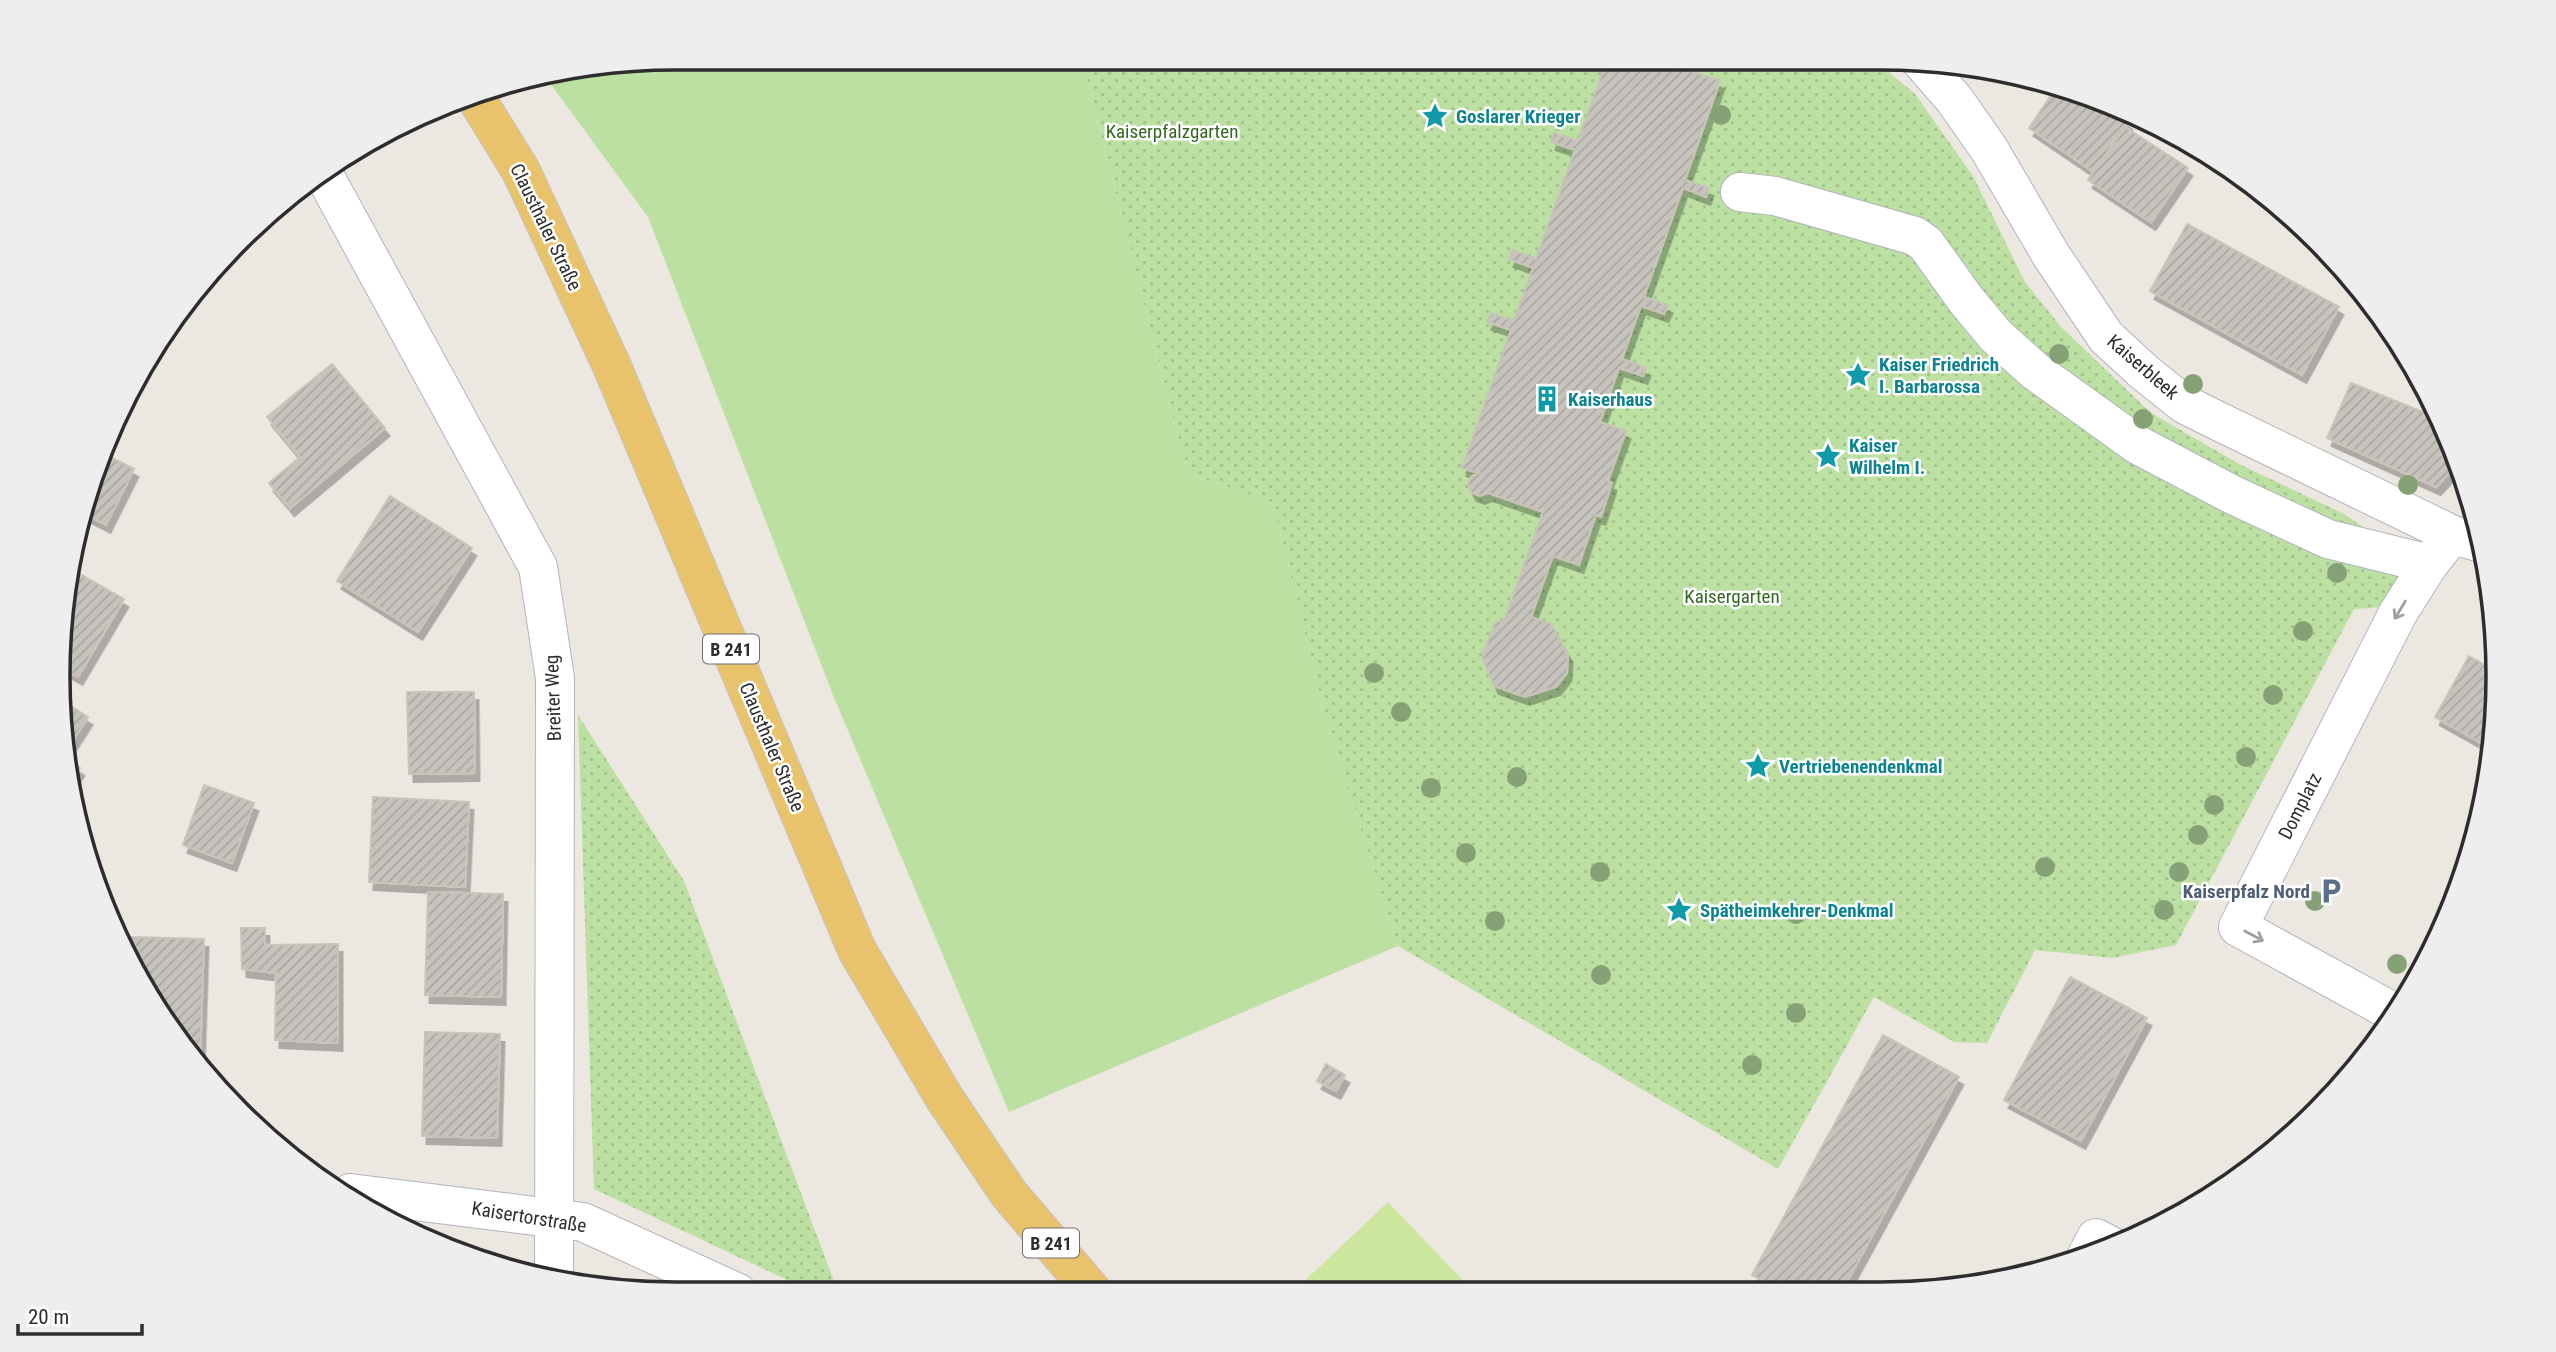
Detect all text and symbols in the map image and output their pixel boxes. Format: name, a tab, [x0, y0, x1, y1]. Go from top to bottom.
place icon: Goslarer Krieger	[1420, 101, 1450, 131]
place label: Goslarer Krieger	[1456, 105, 1580, 128]
park label: Kaiserpfalzgarten	[1106, 120, 1238, 143]
street label: Clausthaler Straße	[505, 160, 587, 294]
street label: Kaiserbleek	[2103, 330, 2184, 405]
place label: Kaiser Friedrich I. Barbarossa	[1879, 353, 1999, 398]
place icon: Kaiser Friedrich I. Barbarossa	[1843, 360, 1873, 390]
building icon: Kaiserhaus	[1532, 384, 1562, 414]
place label: Kaiserhaus	[1568, 388, 1653, 411]
place label: Kaiser Wilhelm I.	[1849, 434, 1925, 479]
place icon: Kaiser Wilhelm I.	[1813, 441, 1843, 471]
park label: Kaisergarten	[1684, 585, 1780, 608]
one-way arrow	[2393, 600, 2407, 620]
road number: B 241	[703, 634, 759, 664]
street label: Breiter Weg	[540, 654, 566, 742]
street label: Clausthaler Straße	[734, 679, 810, 815]
place icon: Vertriebenendenkmal	[1743, 751, 1773, 781]
place label: Vertriebenendenkmal	[1779, 755, 1942, 778]
street label: Domplatz	[2274, 769, 2326, 843]
parking icon: Kaiserpfalz Nord	[2316, 876, 2346, 906]
place label: Kaiserpfalz Nord	[2183, 880, 2310, 903]
place icon: Spätheimkehrer-Denkmal	[1664, 895, 1694, 925]
place label: Spätheimkehrer-Denkmal	[1700, 899, 1894, 922]
one-way arrow	[2243, 930, 2264, 943]
street label: Kaisertorstraße	[470, 1197, 588, 1237]
road number: B 241	[1023, 1228, 1079, 1258]
scale bar	[18, 1292, 142, 1336]
text: 20 m	[28, 1305, 69, 1329]

